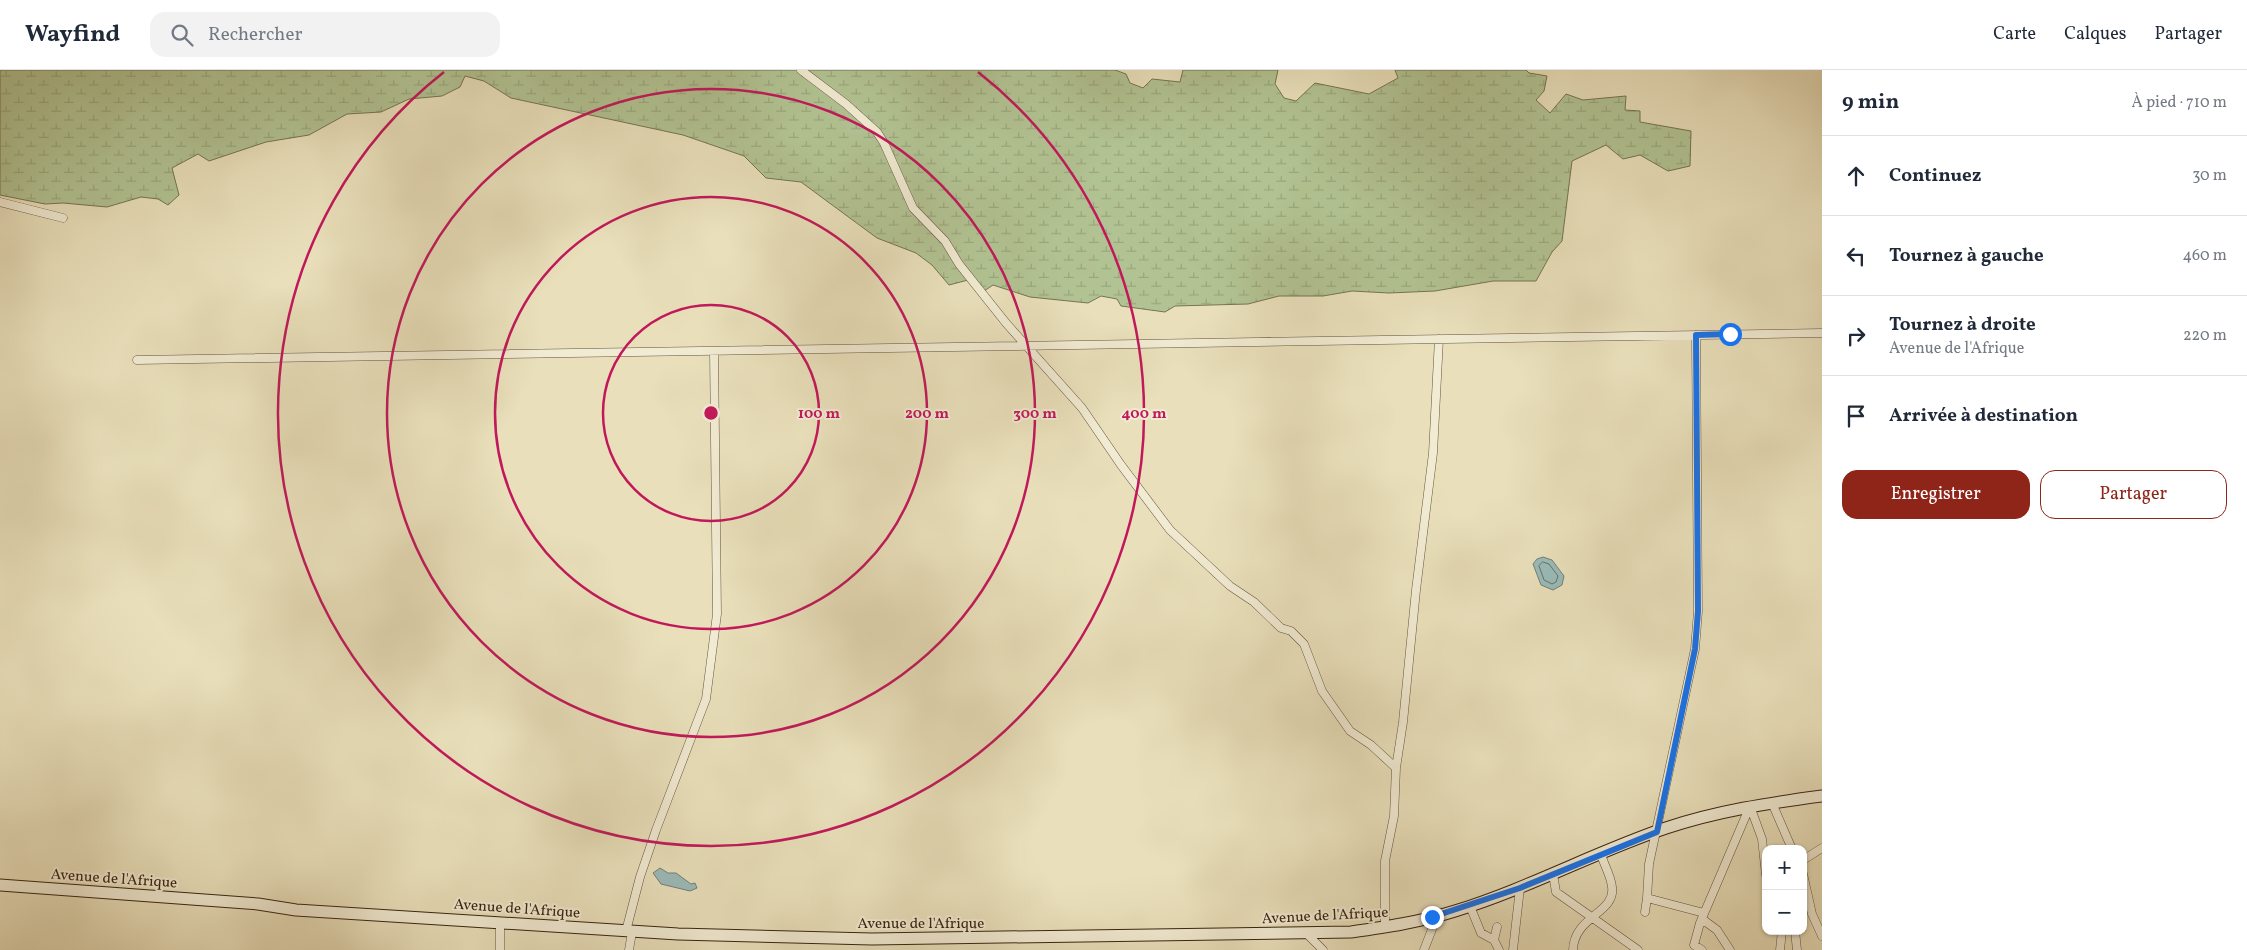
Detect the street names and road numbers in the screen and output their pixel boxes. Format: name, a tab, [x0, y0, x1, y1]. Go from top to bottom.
street label: Avenue de l'Afrique	[50, 865, 178, 894]
street label: Avenue de l'Afrique	[453, 895, 581, 924]
street label: Avenue de l'Afrique	[1261, 903, 1389, 930]
street label: Avenue de l'Afrique	[858, 914, 984, 935]

